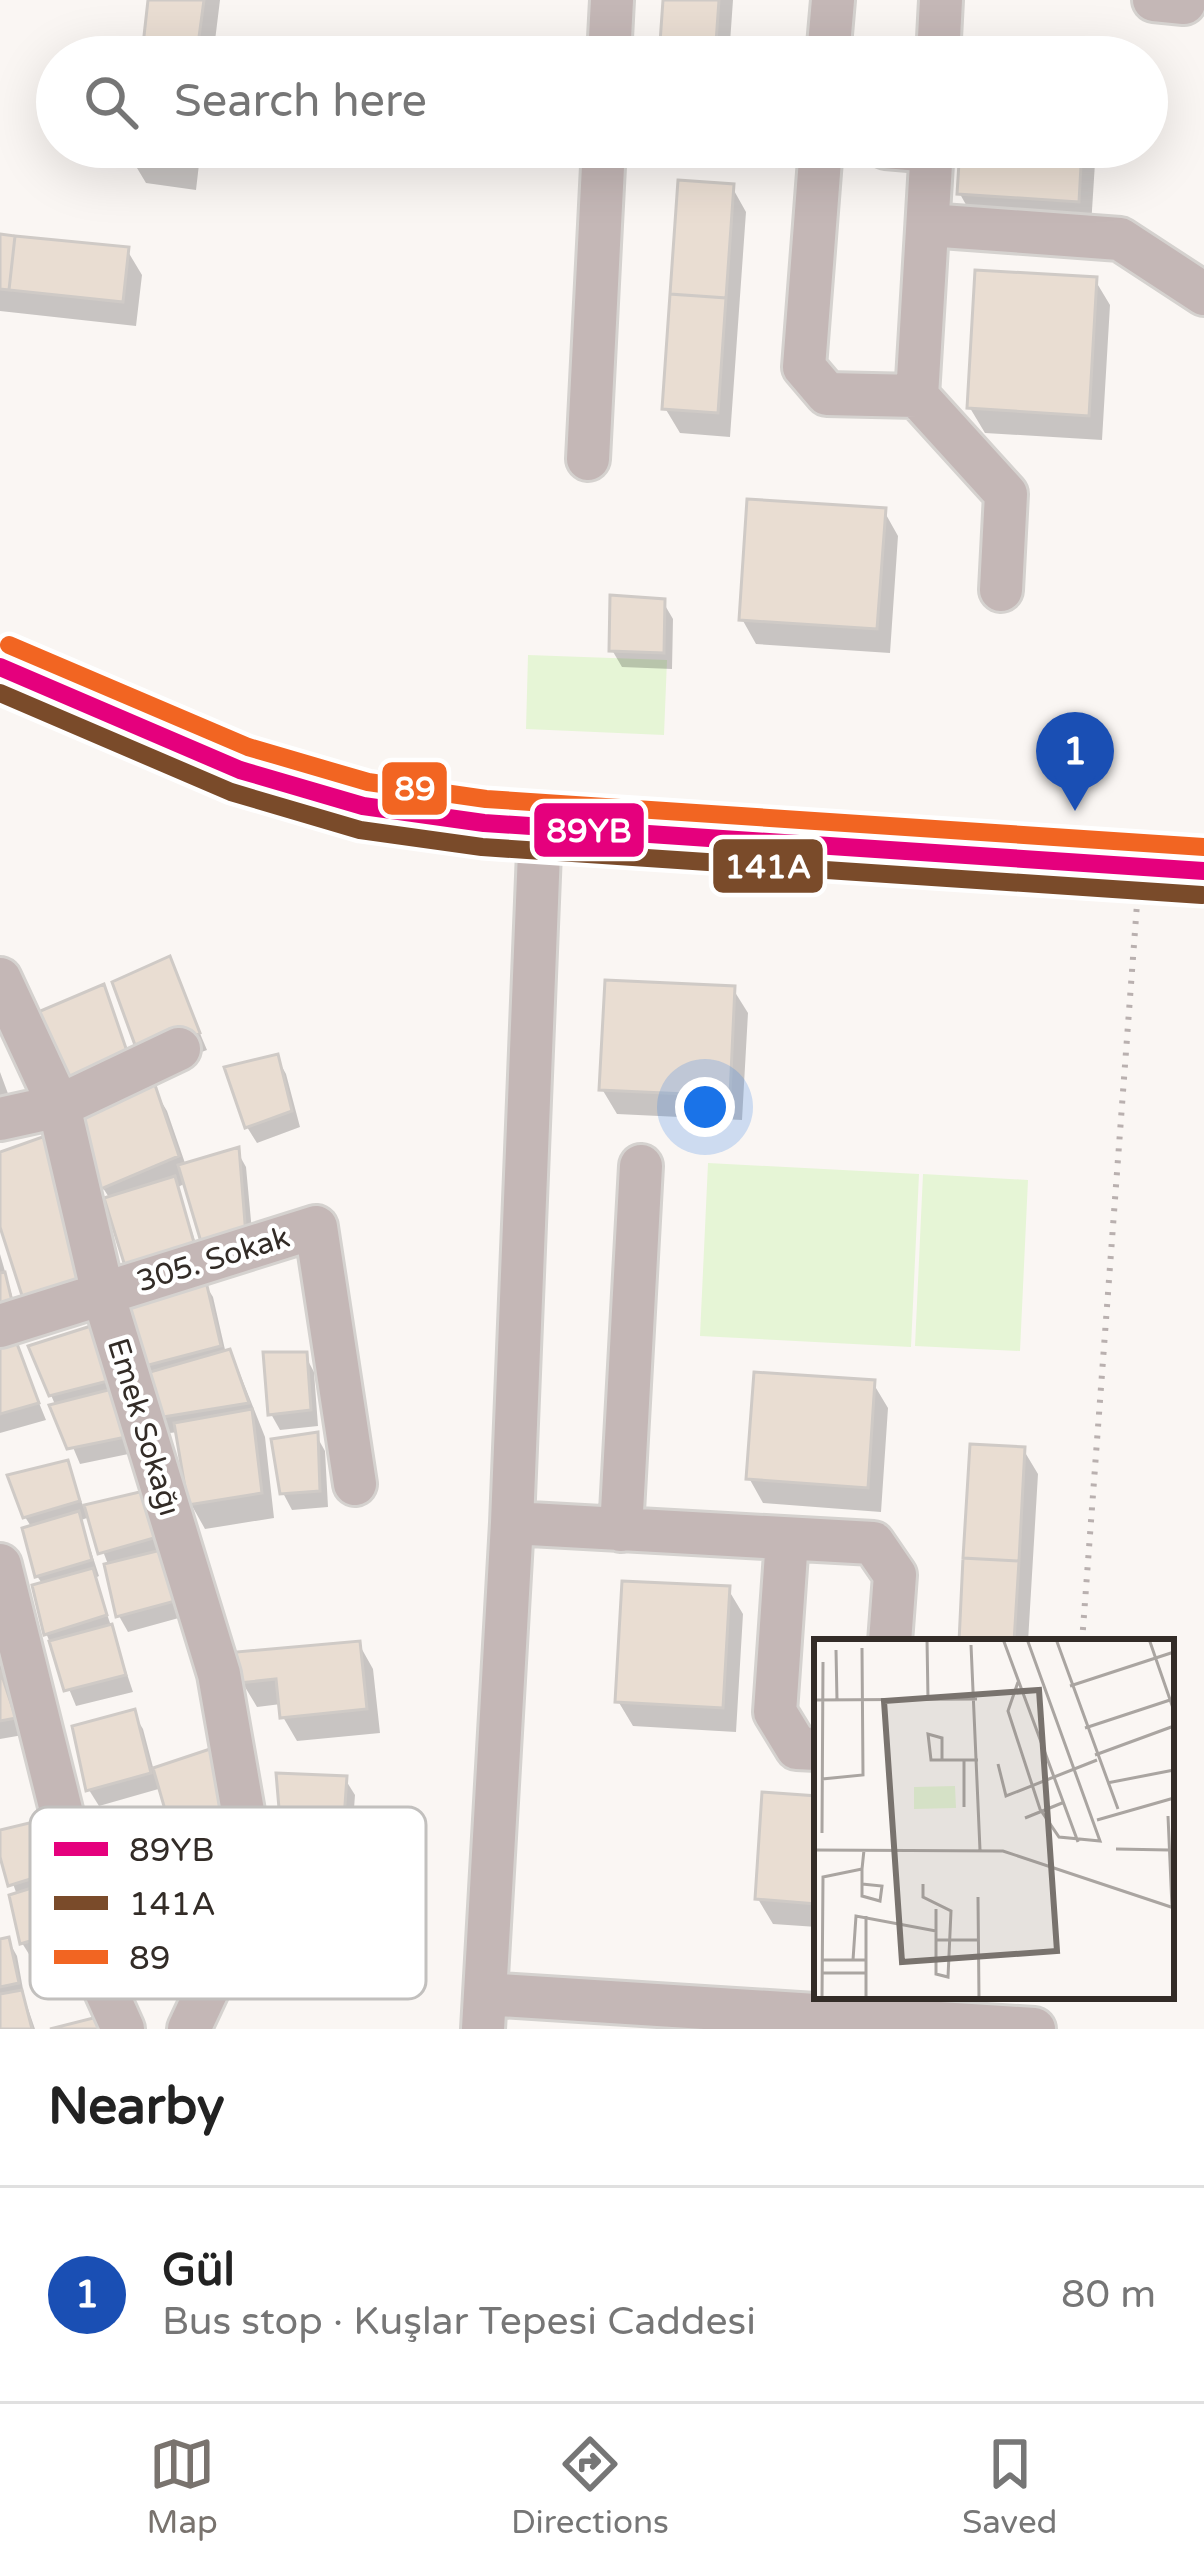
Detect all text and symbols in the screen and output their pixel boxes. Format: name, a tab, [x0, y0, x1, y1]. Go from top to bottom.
search box	[36, 36, 1168, 168]
icon: search	[78, 69, 144, 135]
text: Search here	[174, 75, 427, 129]
pin: 1	[1036, 712, 1114, 811]
line badge: 89	[380, 760, 449, 817]
text: 89	[394, 770, 436, 809]
line badge: 89YB	[532, 801, 646, 859]
text: 89YB	[546, 812, 632, 851]
line badge: 141A	[711, 837, 825, 895]
text: 141A	[725, 848, 811, 887]
your location	[675, 1077, 735, 1137]
street label: 305. Sokak	[132, 1219, 294, 1300]
street label: Emek Sokağı	[99, 1334, 188, 1520]
inset map	[814, 1639, 1174, 1999]
legend	[30, 1807, 426, 1999]
text: 89YB	[129, 1831, 214, 1870]
text: 141A	[129, 1885, 216, 1924]
text: 89	[129, 1939, 170, 1978]
text: Nearby	[48, 2076, 225, 2138]
text: Gül	[162, 2244, 235, 2298]
text: 1	[75, 2271, 99, 2318]
text: 80 m	[1061, 2271, 1156, 2318]
text: Bus stop · Kuşlar Tepesi Caddesi	[162, 2298, 756, 2345]
tab: Map	[147, 2431, 218, 2542]
tab: Directions	[511, 2431, 669, 2542]
tab: Saved	[962, 2431, 1057, 2542]

